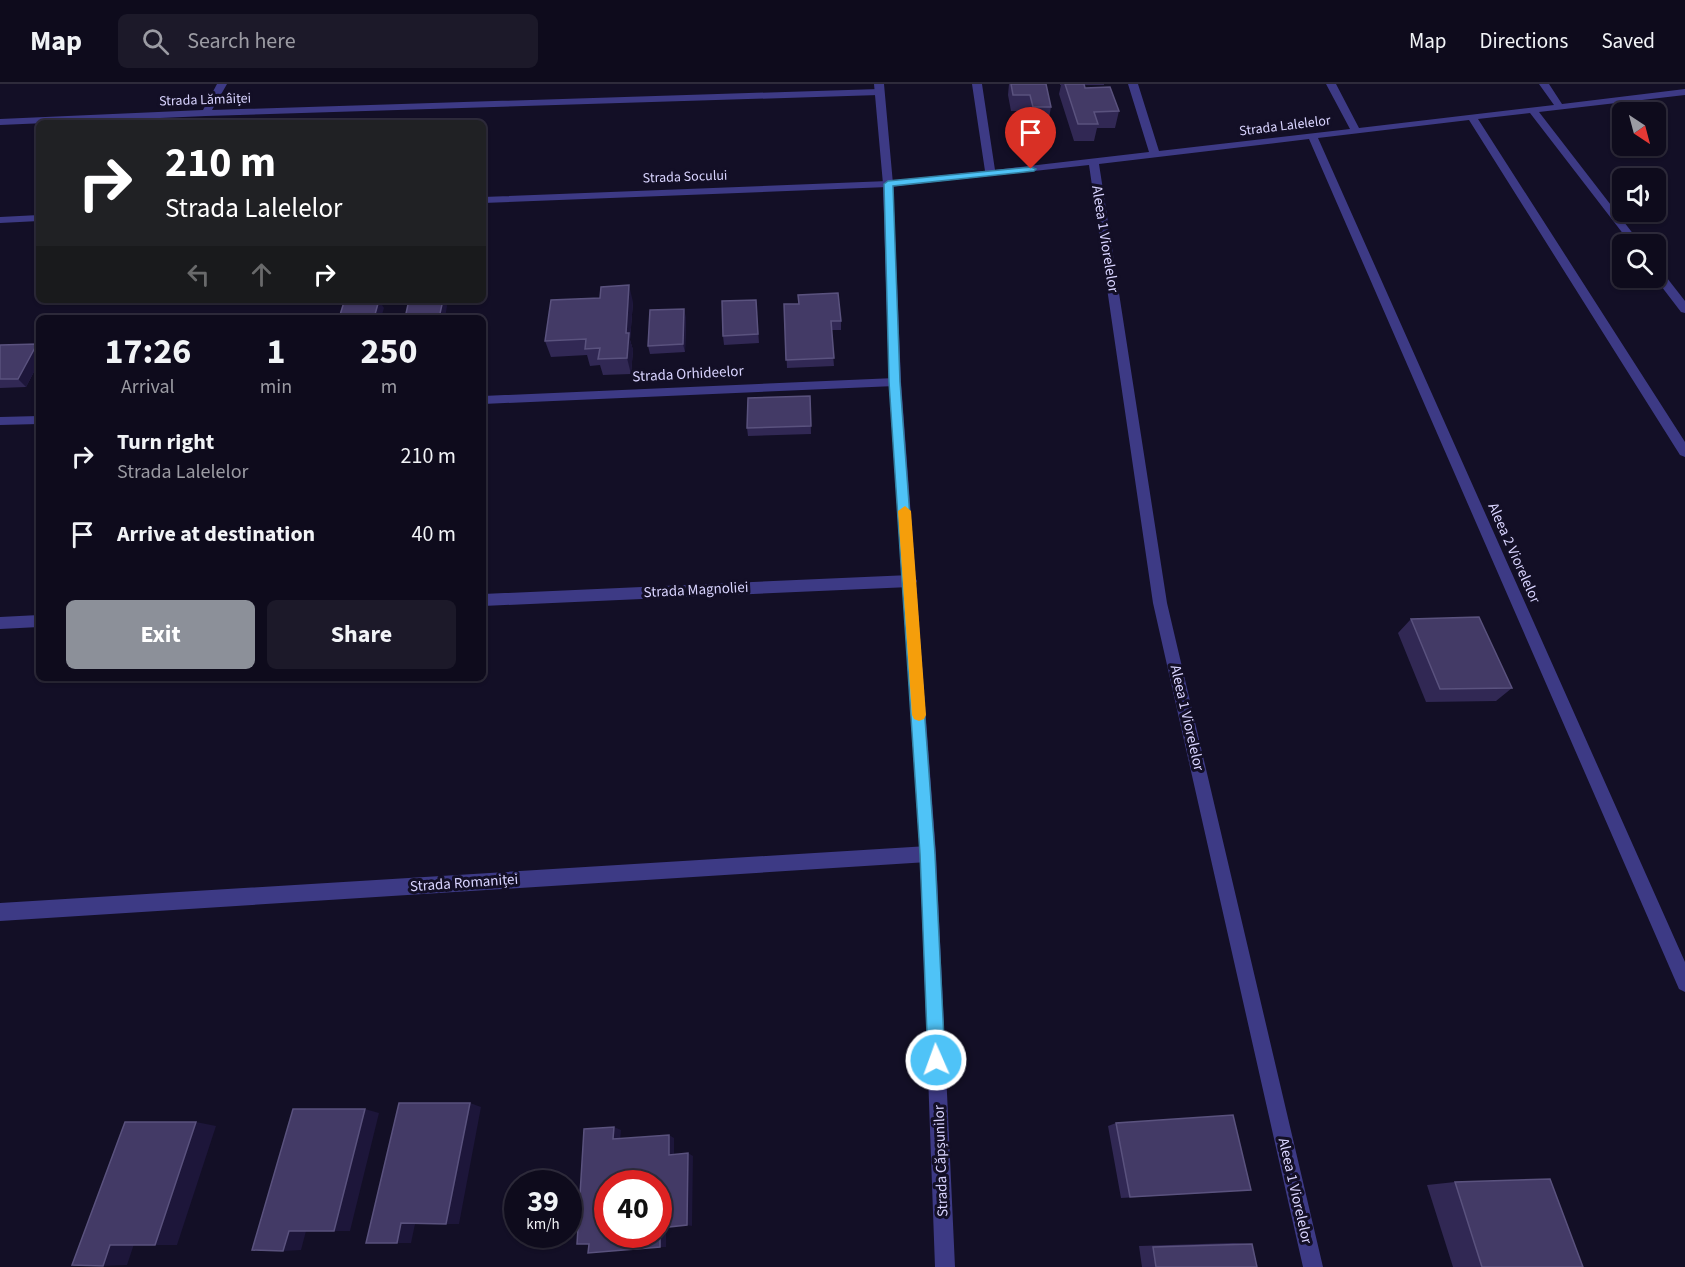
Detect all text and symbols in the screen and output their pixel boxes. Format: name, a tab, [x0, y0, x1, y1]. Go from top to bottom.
search box	[118, 14, 538, 68]
text: Map	[30, 21, 82, 61]
icon: search	[139, 25, 172, 58]
text: Search here	[187, 25, 296, 57]
text: Map	[1409, 26, 1447, 56]
text: Directions	[1480, 26, 1568, 56]
text: Saved	[1601, 26, 1655, 56]
street label: Strada Lămâiței	[159, 88, 251, 112]
north arrow	[1612, 102, 1666, 156]
map controls	[1612, 102, 1666, 288]
pin	[1005, 107, 1056, 169]
street label: Strada Lalelelor	[1238, 110, 1332, 142]
icon: arrive	[1014, 116, 1047, 149]
text: 210 m	[165, 133, 276, 193]
icon: right	[66, 144, 144, 222]
street label: Strada Socului	[642, 166, 728, 188]
button: sound	[1612, 168, 1666, 222]
street label: Aleea 1 Viorelelor	[1086, 184, 1124, 295]
text: Strada Lalelelor	[165, 189, 342, 228]
button: search	[1612, 234, 1666, 288]
icon: left	[182, 258, 215, 291]
icon: ahead	[245, 258, 278, 291]
icon: right	[308, 258, 341, 291]
text: 17:26	[104, 326, 191, 377]
text: 1	[266, 326, 285, 377]
text: 250	[361, 326, 418, 377]
street label: Strada Orhideelor	[632, 361, 745, 387]
text: Arrival	[121, 373, 175, 401]
text: min	[260, 373, 292, 401]
text: m	[381, 373, 397, 401]
text: Turn right	[117, 426, 214, 458]
icon: right	[66, 440, 99, 473]
text: 210 m	[401, 440, 456, 472]
text: Strada Lalelelor	[117, 458, 248, 486]
street label: Aleea 2 Viorelelor	[1482, 499, 1546, 607]
icon: arrive	[66, 518, 99, 551]
text: Arrive at destination	[117, 518, 315, 550]
text: 40 m	[411, 518, 456, 550]
street label: Strada Magnoliei	[643, 577, 749, 603]
button: Exit	[66, 600, 255, 669]
button: Share	[267, 600, 456, 669]
street label: Aleea 1 Viorelelor	[1165, 663, 1210, 774]
street label: Strada Romaniței	[409, 869, 519, 897]
position arrow	[904, 1028, 968, 1092]
street label: Strada Căpșunilor	[929, 1104, 953, 1217]
street label: Aleea 1 Viorelelor	[1273, 1136, 1318, 1247]
speed limit sign: 40	[594, 1170, 672, 1248]
text: 39	[527, 1180, 559, 1223]
text: km/h	[526, 1214, 560, 1235]

